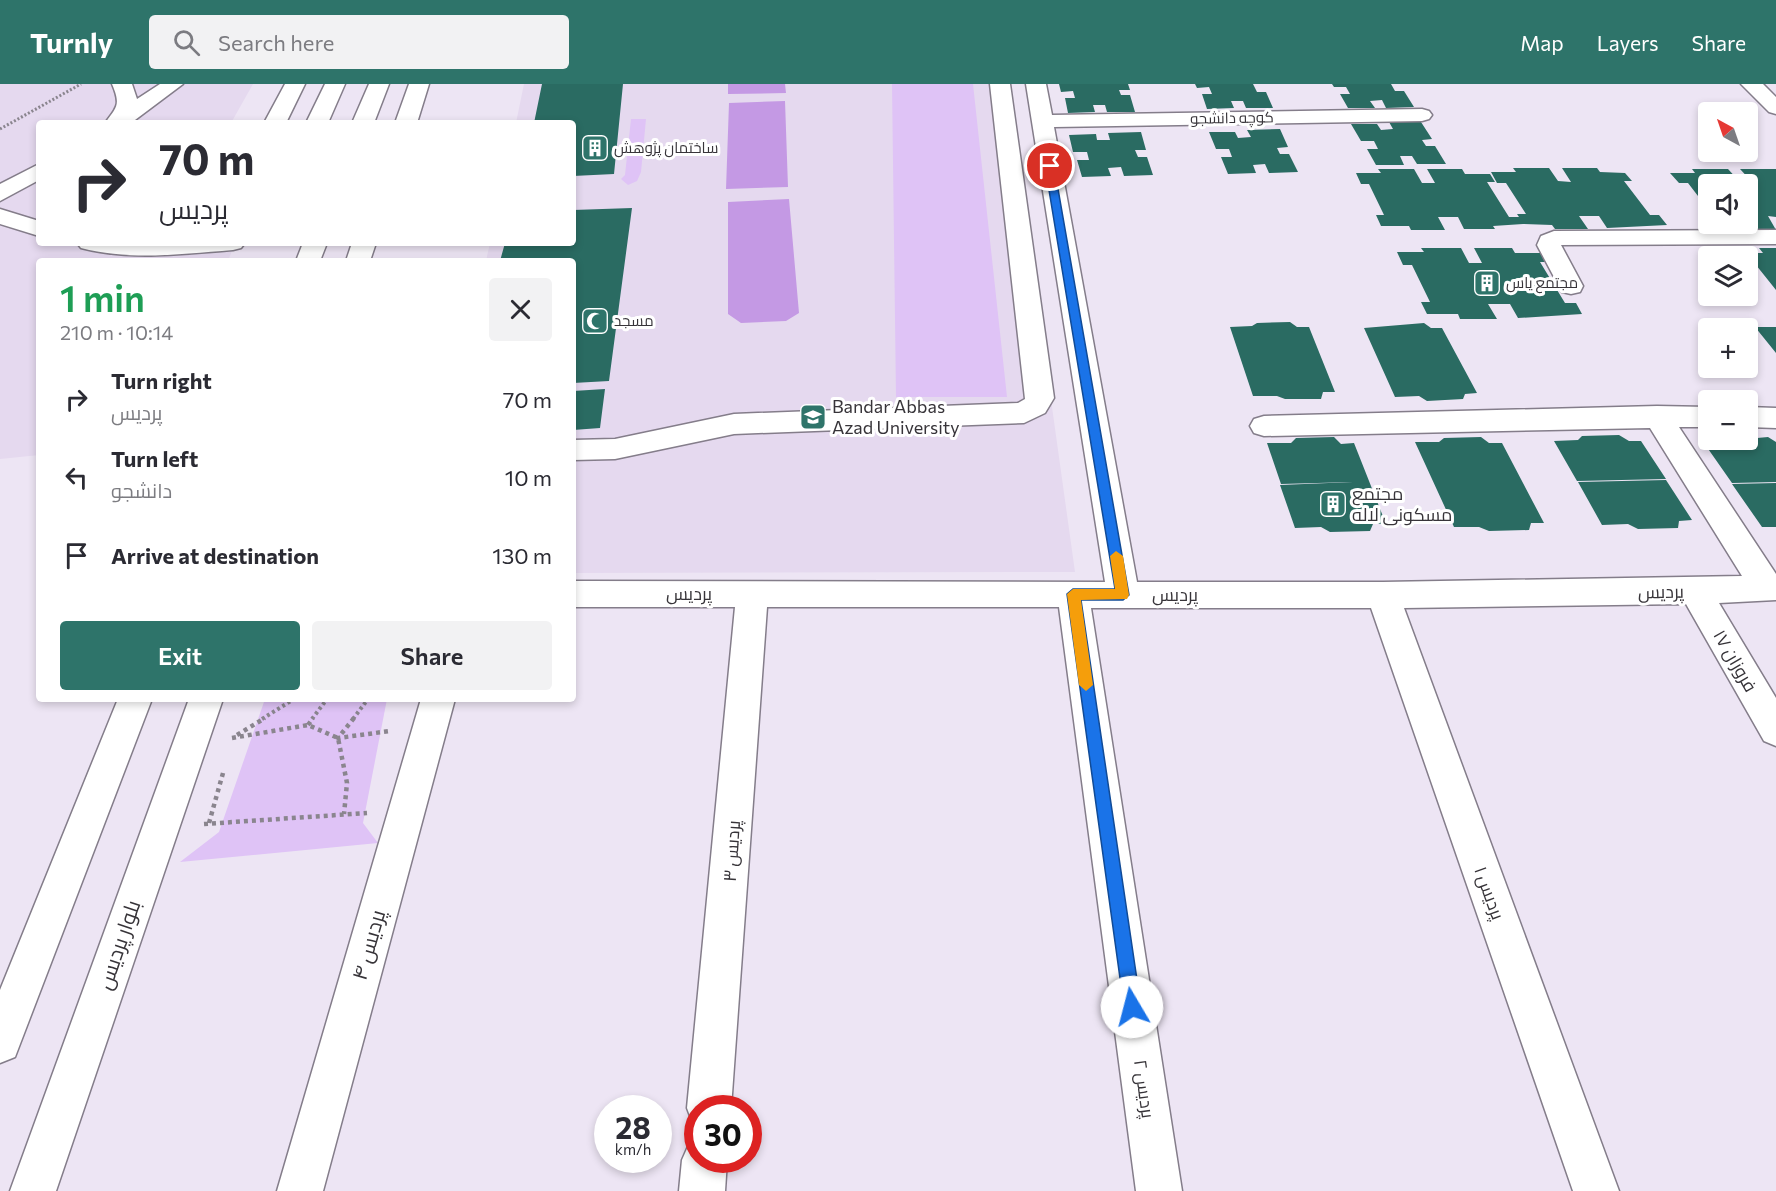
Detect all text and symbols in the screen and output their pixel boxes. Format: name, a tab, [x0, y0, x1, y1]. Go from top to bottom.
search box	[149, 15, 569, 69]
text: Turnly	[30, 25, 113, 59]
icon: search	[170, 26, 203, 59]
text: Search here	[218, 29, 334, 56]
text: Map	[1520, 30, 1564, 55]
text: Layers	[1597, 30, 1659, 55]
text: Share	[1692, 30, 1746, 55]
north arrow	[1698, 102, 1758, 162]
map controls	[1698, 102, 1758, 450]
street label: کوچه دانشجو	[1190, 107, 1274, 129]
text: 70 m	[159, 132, 254, 184]
building icon: ساختمان پژوهش	[580, 133, 610, 163]
place label: ساختمان پژوهش	[614, 138, 718, 158]
pin	[1024, 140, 1075, 191]
icon: right	[60, 144, 138, 222]
icon: arrive	[1033, 149, 1066, 182]
button: sound	[1698, 174, 1758, 234]
text: پردیس	[159, 192, 228, 225]
button: layers	[1698, 246, 1758, 306]
building icon: مجتمع یاس	[1472, 268, 1502, 298]
place label: مجتمع یاس	[1506, 273, 1578, 294]
text: 1 min	[60, 275, 145, 319]
button: close	[489, 278, 552, 341]
mosque icon: مسجد	[580, 306, 610, 336]
place label: مسجد	[614, 311, 654, 329]
button: +	[1698, 318, 1758, 378]
text: 210 m · 10:14	[60, 320, 173, 344]
text: Turn right	[111, 367, 212, 394]
icon: right	[60, 383, 93, 416]
text: 70 m	[503, 386, 552, 413]
button: −	[1698, 390, 1758, 450]
place label: Bandar Abbas Azad University	[832, 395, 960, 438]
text: پردیس	[111, 400, 162, 424]
school or university icon: Bandar Abbas Azad University	[798, 402, 828, 432]
text: Turn left	[111, 445, 198, 472]
icon: left	[60, 461, 93, 494]
text: 10 m	[505, 464, 552, 491]
text: دانشجو	[111, 478, 172, 502]
place label: مجتمع مسکونی لاله	[1352, 482, 1452, 526]
building icon: مجتمع مسکونی لاله	[1318, 489, 1348, 519]
icon: arrive	[60, 539, 93, 572]
text: Arrive at destination	[111, 542, 319, 569]
text: 130 m	[492, 542, 552, 569]
street label: پردیس	[1638, 580, 1684, 604]
street label: پردیس	[666, 582, 712, 606]
street label: پردیس	[1152, 583, 1198, 607]
button: Exit	[60, 621, 300, 690]
button: Share	[312, 621, 552, 690]
street label: فروزان ۱۷	[1708, 626, 1762, 696]
street label: پردیس ۳	[718, 819, 746, 883]
street label: پردیس ۱	[1468, 863, 1510, 923]
street label: بلوار پردیس	[91, 896, 147, 994]
street label: پردیس ۴	[346, 906, 392, 983]
position arrow	[1100, 975, 1164, 1039]
street label: پردیس ۲	[1128, 1058, 1160, 1120]
speed limit sign: 30	[684, 1095, 762, 1173]
text: 28	[615, 1108, 651, 1145]
text: km/h	[615, 1140, 651, 1158]

